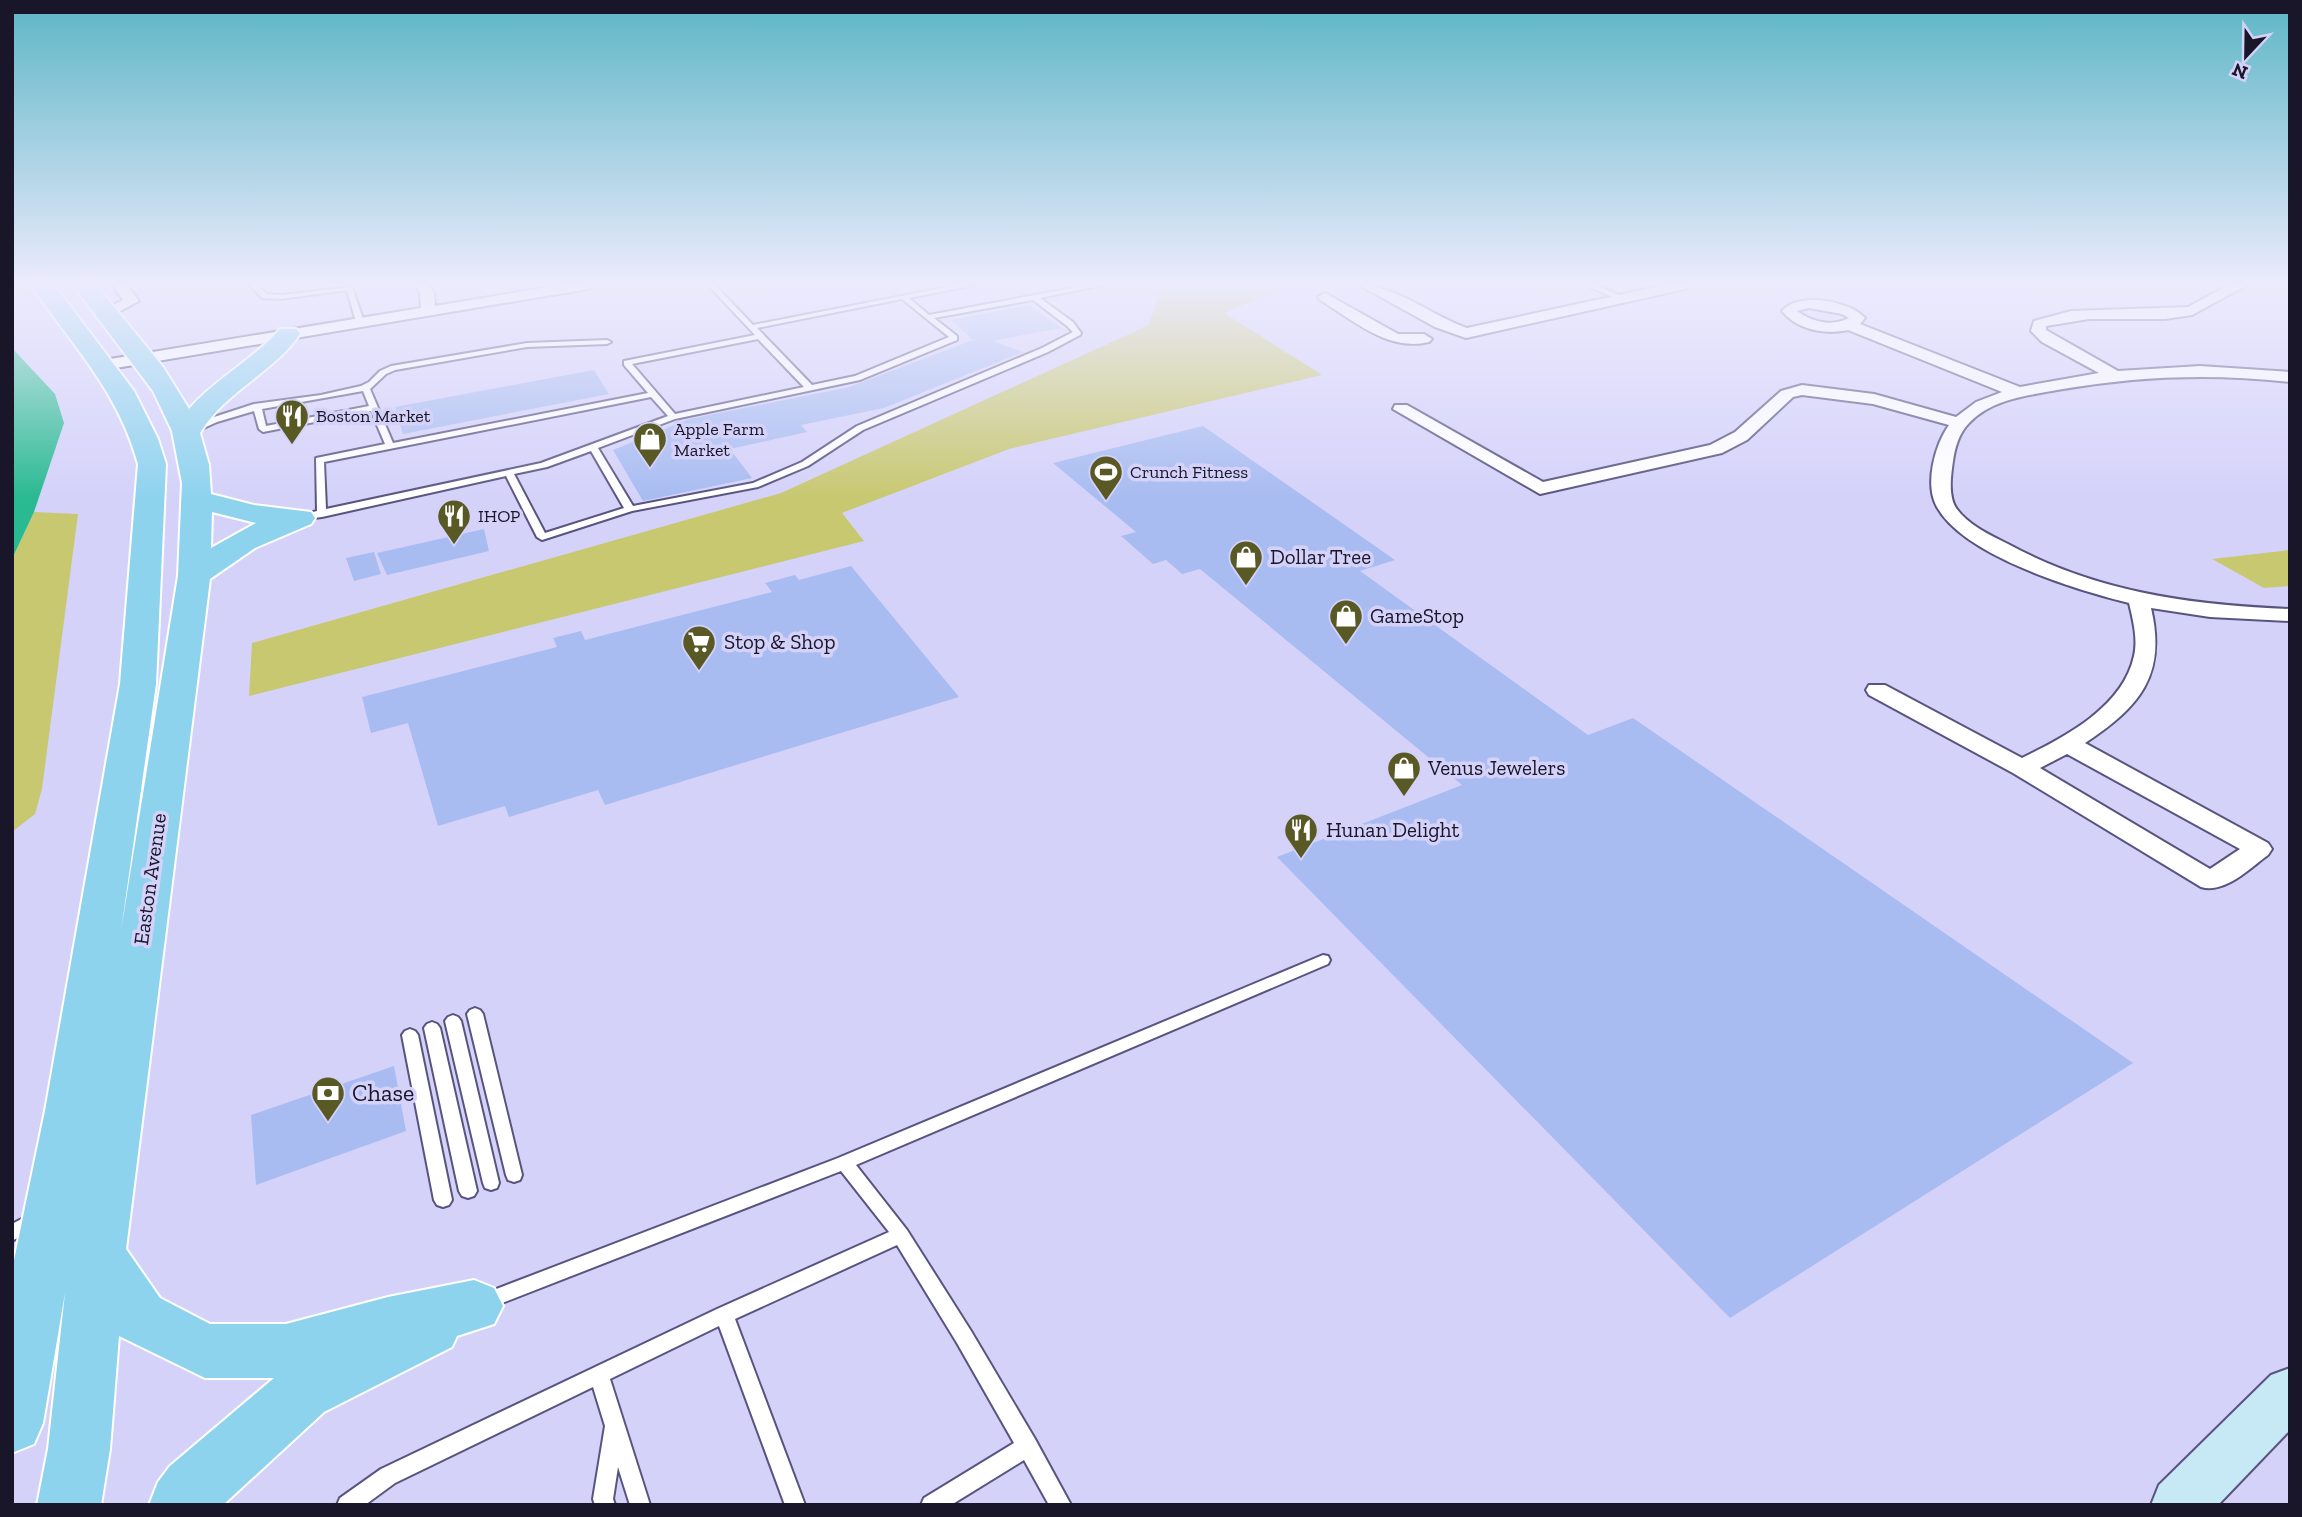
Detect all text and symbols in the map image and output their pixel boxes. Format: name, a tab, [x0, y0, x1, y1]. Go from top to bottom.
north arrow	[2211, 21, 2281, 91]
text: N	[2229, 58, 2251, 85]
restaurant icon: Boston Market	[273, 397, 311, 446]
place label: Boston Market	[316, 405, 431, 427]
place label: Apple Farm Market	[674, 418, 765, 461]
shop icon: Apple Farm Market	[631, 420, 669, 469]
sports icon: Crunch Fitness	[1087, 453, 1125, 502]
place label: Crunch Fitness	[1130, 461, 1248, 483]
restaurant icon: IHOP	[435, 497, 473, 546]
place label: IHOP	[478, 505, 520, 527]
shop icon: Dollar Tree	[1227, 538, 1265, 587]
place label: Dollar Tree	[1270, 544, 1371, 569]
shop icon: GameStop	[1327, 597, 1365, 646]
place label: GameStop	[1370, 603, 1464, 628]
supermarket icon: Stop & Shop	[680, 623, 718, 672]
place label: Stop & Shop	[724, 629, 835, 654]
shop icon: Venus Jewelers	[1385, 749, 1423, 798]
place label: Venus Jewelers	[1427, 755, 1565, 780]
street label: Easton Avenue	[128, 811, 171, 946]
restaurant icon: Hunan Delight	[1282, 811, 1320, 860]
place label: Hunan Delight	[1326, 817, 1460, 842]
bank icon: Chase	[309, 1074, 347, 1123]
place label: Chase	[352, 1078, 414, 1107]

